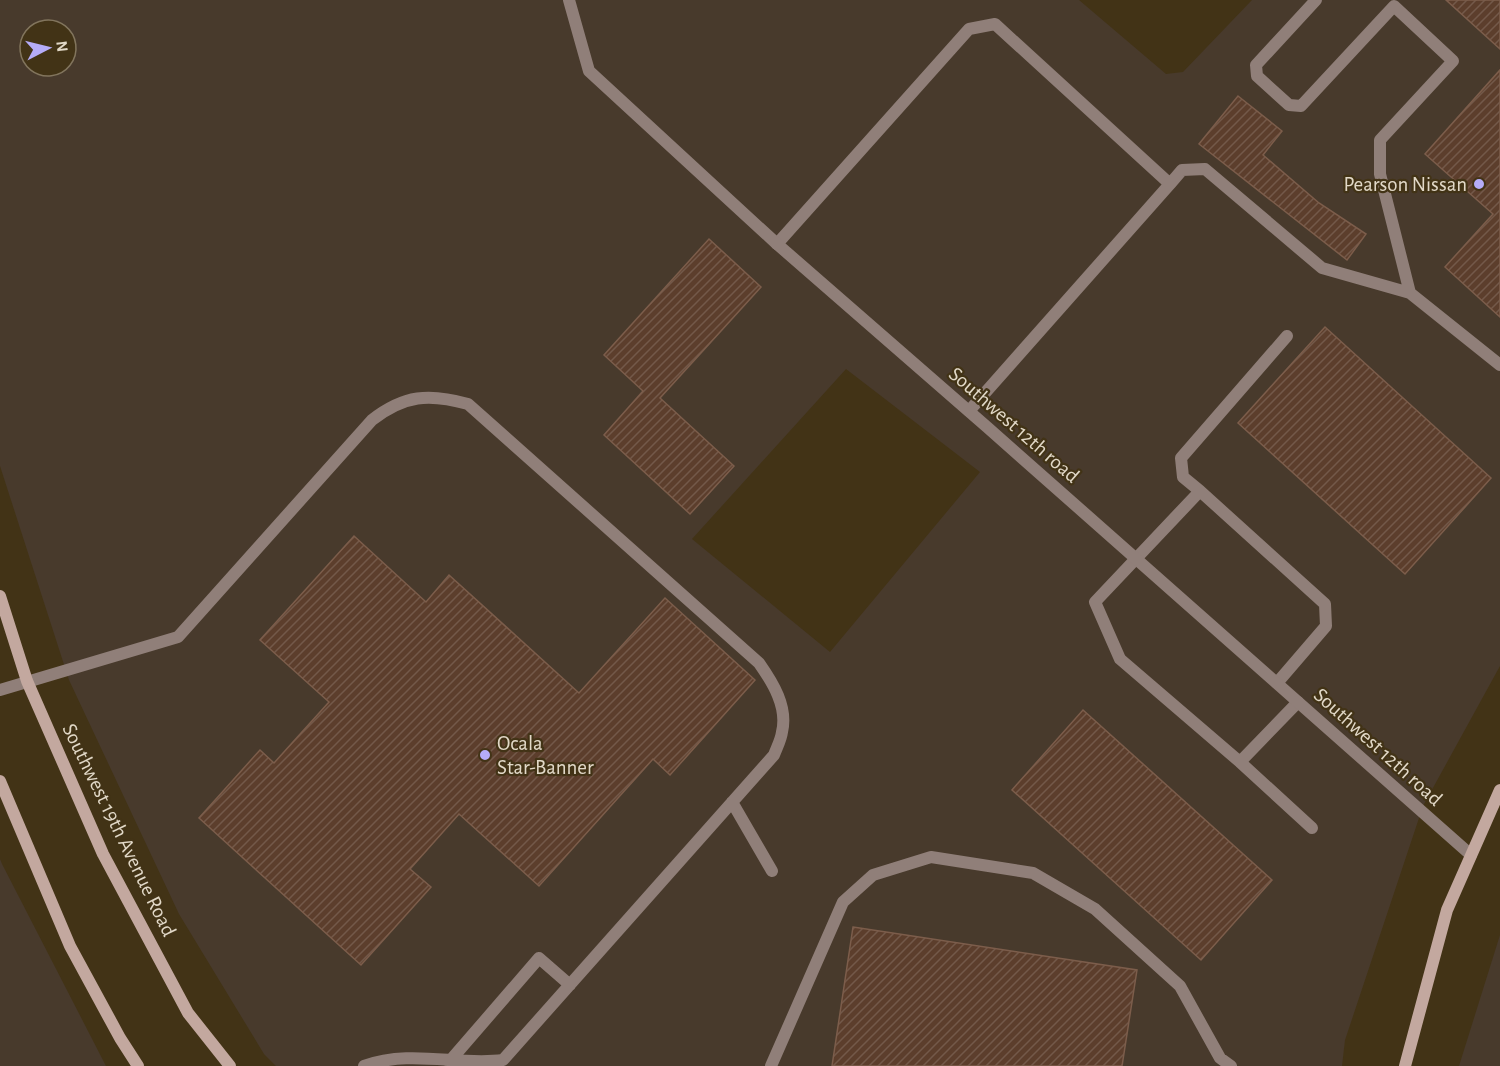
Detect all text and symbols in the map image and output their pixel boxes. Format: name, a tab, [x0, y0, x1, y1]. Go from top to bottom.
north arrow	[18, 18, 78, 78]
text: N	[53, 40, 71, 53]
place label: Pearson Nissan	[1344, 174, 1467, 195]
marker: Pearson Nissan	[1472, 177, 1486, 191]
street label: Southwest 12th road	[945, 363, 1083, 487]
street label: Southwest 12th road	[1310, 684, 1446, 810]
street label: Southwest 19th Avenue Road	[58, 720, 180, 940]
place label: Ocala Star-Banner	[497, 733, 594, 778]
marker: Ocala Star-Banner	[478, 748, 492, 762]

